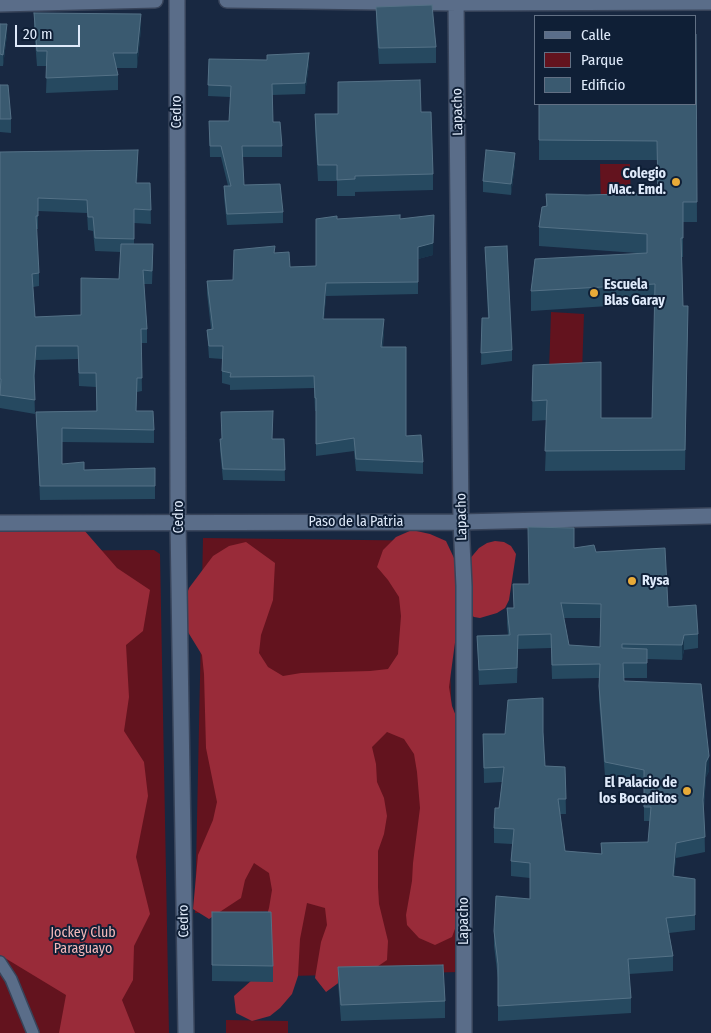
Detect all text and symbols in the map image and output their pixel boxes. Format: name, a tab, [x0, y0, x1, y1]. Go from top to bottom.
scale bar	[18, 15, 82, 47]
legend	[534, 15, 696, 105]
text: 20 m	[23, 25, 53, 43]
text: Calle	[581, 26, 611, 44]
text: Parque	[581, 51, 624, 69]
text: Edificio	[581, 76, 626, 94]
street label: Lapacho	[449, 88, 467, 136]
street label: Cedro	[169, 95, 185, 129]
place label: Colegio Mac. Emd.	[609, 166, 666, 198]
marker: Colegio Mac. Emd.	[670, 176, 682, 188]
place label: Escuela Blas Garay	[604, 277, 665, 310]
marker: Escuela Blas Garay	[588, 287, 600, 299]
street label: Lapacho	[453, 493, 471, 541]
street label: Cedro	[171, 500, 187, 534]
street label: Paso de la Patria	[309, 514, 403, 530]
place label: Rysa	[642, 573, 669, 589]
marker: Rysa	[626, 575, 638, 587]
place label: El Palacio de los Bocaditos	[599, 775, 677, 808]
marker: El Palacio de los Bocaditos	[681, 785, 693, 797]
street label: Lapacho	[456, 897, 472, 945]
street label: Cedro	[175, 904, 193, 938]
park label: Jockey Club Paraguayo	[50, 925, 116, 958]

